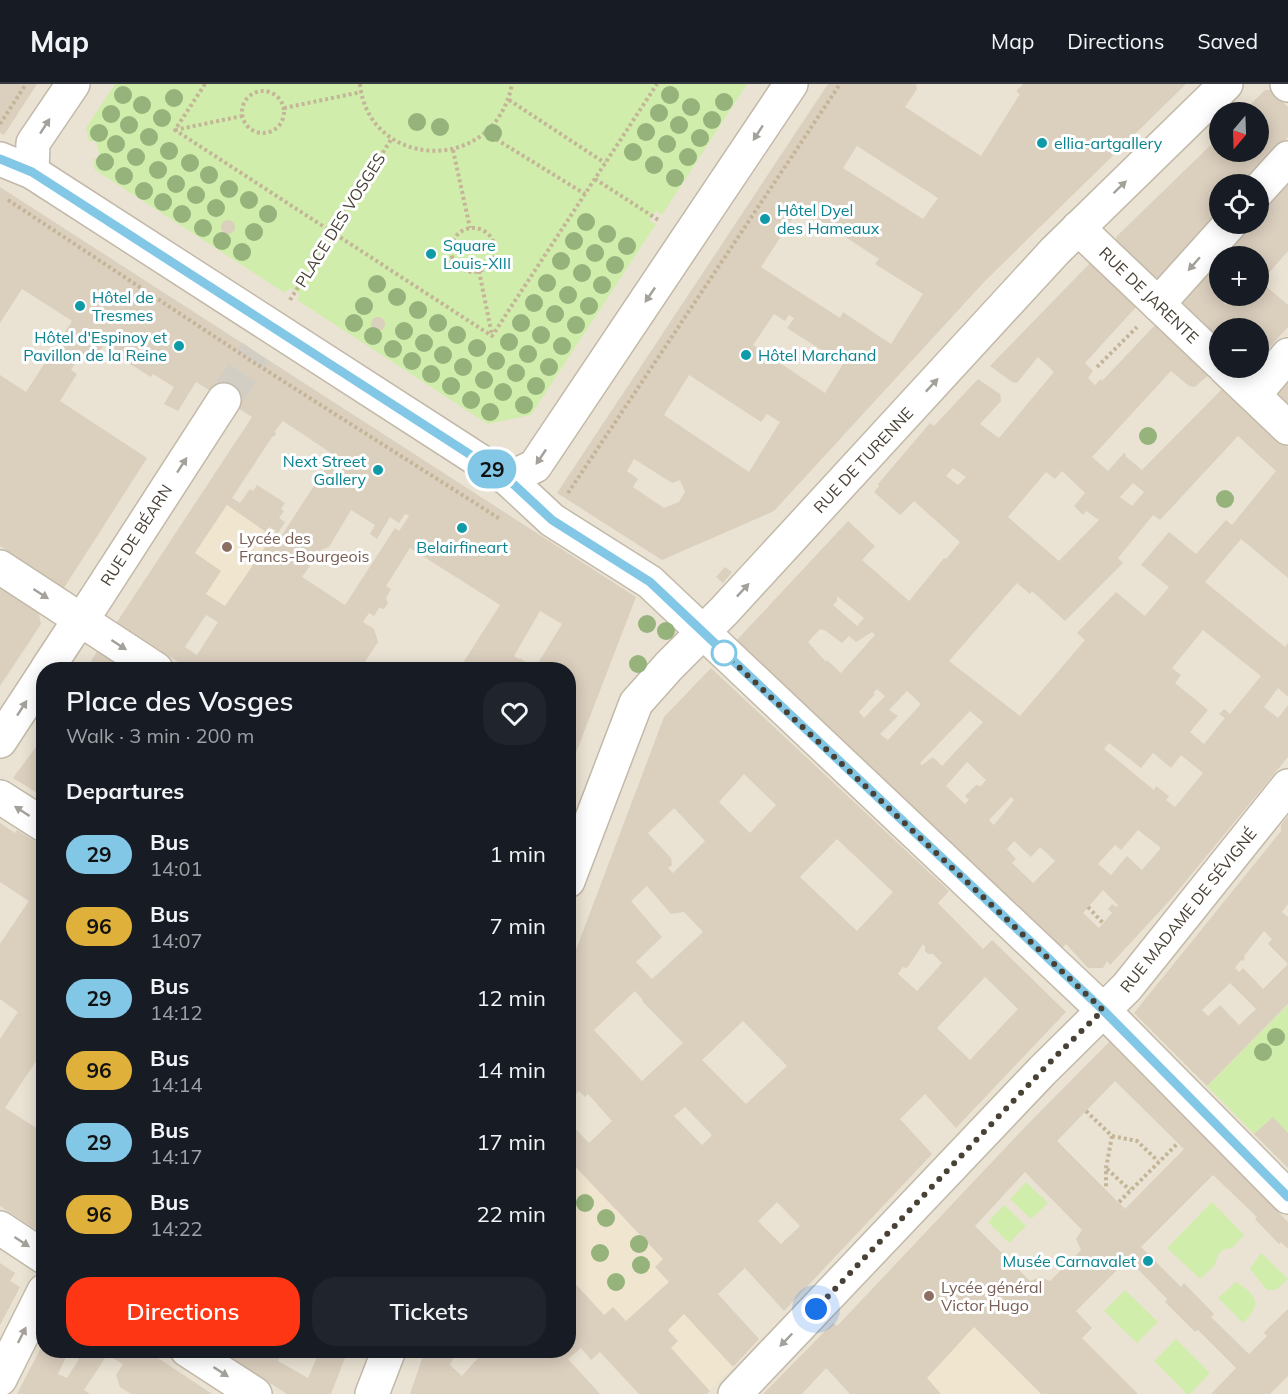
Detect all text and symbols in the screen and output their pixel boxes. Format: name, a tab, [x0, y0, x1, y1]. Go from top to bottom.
text: Map	[30, 24, 89, 59]
text: Map	[991, 28, 1034, 54]
text: Directions	[1067, 28, 1164, 54]
text: Saved	[1197, 28, 1258, 54]
north arrow	[1209, 102, 1269, 162]
map controls	[1209, 102, 1269, 378]
one-way arrow	[39, 118, 51, 134]
one-way arrow	[753, 125, 764, 141]
place label: ellia-artgallery	[1054, 133, 1163, 153]
marker: ellia-artgallery	[1035, 136, 1049, 150]
street label: PLACE DES VOSGES	[291, 149, 389, 291]
button: locate	[1209, 174, 1269, 234]
one-way arrow	[1112, 181, 1126, 195]
place label: Hôtel Dyel des Hameaux	[777, 200, 880, 238]
marker: Hôtel Dyel des Hameaux	[758, 212, 772, 226]
place label: Square Louis-XIII	[443, 235, 511, 273]
street label: RUE DE JARENTE	[1095, 243, 1203, 347]
button: +	[1209, 246, 1269, 306]
marker: Square Louis-XIII	[424, 247, 438, 261]
one-way arrow	[1188, 256, 1201, 271]
place label: Hôtel de Tresmes	[92, 287, 154, 325]
one-way arrow	[644, 287, 656, 303]
marker: Hôtel de Tresmes	[73, 299, 87, 313]
button: −	[1209, 318, 1269, 378]
place label: Hôtel d'Espinoy et Pavillon de la Reine	[23, 327, 167, 365]
marker: Hôtel d'Espinoy et Pavillon de la Reine	[172, 339, 186, 353]
place label: Hôtel Marchand	[758, 345, 876, 365]
marker: Hôtel Marchand	[739, 348, 753, 362]
one-way arrow	[925, 378, 938, 393]
street label: RUE DE TURENNE	[809, 403, 917, 517]
one-way arrow	[535, 448, 547, 464]
line badge: 29	[465, 450, 519, 488]
place label: Next Street Gallery	[283, 451, 366, 489]
text: 29	[479, 456, 505, 482]
one-way arrow	[176, 457, 187, 474]
marker: Next Street Gallery	[371, 463, 385, 477]
street label: RUE DE BÉARN	[96, 481, 176, 589]
marker: Belairfineart	[455, 521, 469, 535]
place label: Lycée des Francs-Bourgeois	[239, 528, 369, 566]
place label: Belairfineart	[416, 537, 508, 557]
marker: Lycée des Francs-Bourgeois	[220, 540, 234, 554]
one-way arrow	[736, 583, 750, 598]
one-way arrow	[33, 588, 49, 599]
one-way arrow	[111, 639, 127, 650]
unlabelled marker	[711, 640, 737, 666]
button: heart	[483, 682, 546, 745]
text: Place des Vosges	[66, 683, 293, 718]
one-way arrow	[16, 699, 27, 716]
text: Walk · 3 min · 200 m	[66, 723, 254, 748]
text: Departures	[66, 777, 184, 805]
one-way arrow	[14, 805, 30, 816]
street label: RUE MADAME DE SÉVIGNÉ	[1115, 824, 1261, 996]
text: Bus	[150, 828, 189, 856]
text: 1 min	[490, 840, 546, 868]
text: 29	[86, 841, 112, 867]
text: 14:01	[150, 856, 203, 881]
text: Bus	[150, 900, 189, 928]
text: 7 min	[490, 912, 546, 940]
text: 96	[86, 913, 112, 939]
text: 14:07	[150, 928, 203, 953]
text: Bus	[150, 972, 189, 1000]
text: 12 min	[476, 984, 546, 1012]
text: 29	[86, 985, 112, 1011]
text: 14:12	[150, 1000, 203, 1025]
text: Bus	[150, 1044, 189, 1072]
text: 14 min	[476, 1056, 546, 1084]
text: 96	[86, 1057, 112, 1083]
text: 14:14	[150, 1072, 203, 1097]
text: Bus	[150, 1116, 189, 1144]
text: 17 min	[476, 1128, 546, 1156]
text: 29	[86, 1129, 112, 1155]
text: 14:17	[150, 1144, 203, 1169]
text: Bus	[150, 1188, 189, 1216]
text: 22 min	[476, 1200, 546, 1228]
text: 96	[86, 1201, 112, 1227]
text: 14:22	[150, 1216, 203, 1241]
one-way arrow	[14, 1237, 30, 1248]
place label: Musée Carnavalet	[1002, 1251, 1136, 1271]
marker: Musée Carnavalet	[1141, 1254, 1155, 1268]
button: Directions	[66, 1277, 300, 1346]
button: Tickets	[312, 1277, 546, 1346]
place label: Lycée général Victor Hugo	[941, 1277, 1042, 1315]
marker: Lycée général Victor Hugo	[922, 1289, 936, 1303]
your location	[801, 1294, 831, 1324]
one-way arrow	[17, 1326, 27, 1343]
one-way arrow	[780, 1333, 794, 1347]
one-way arrow	[213, 1366, 229, 1377]

